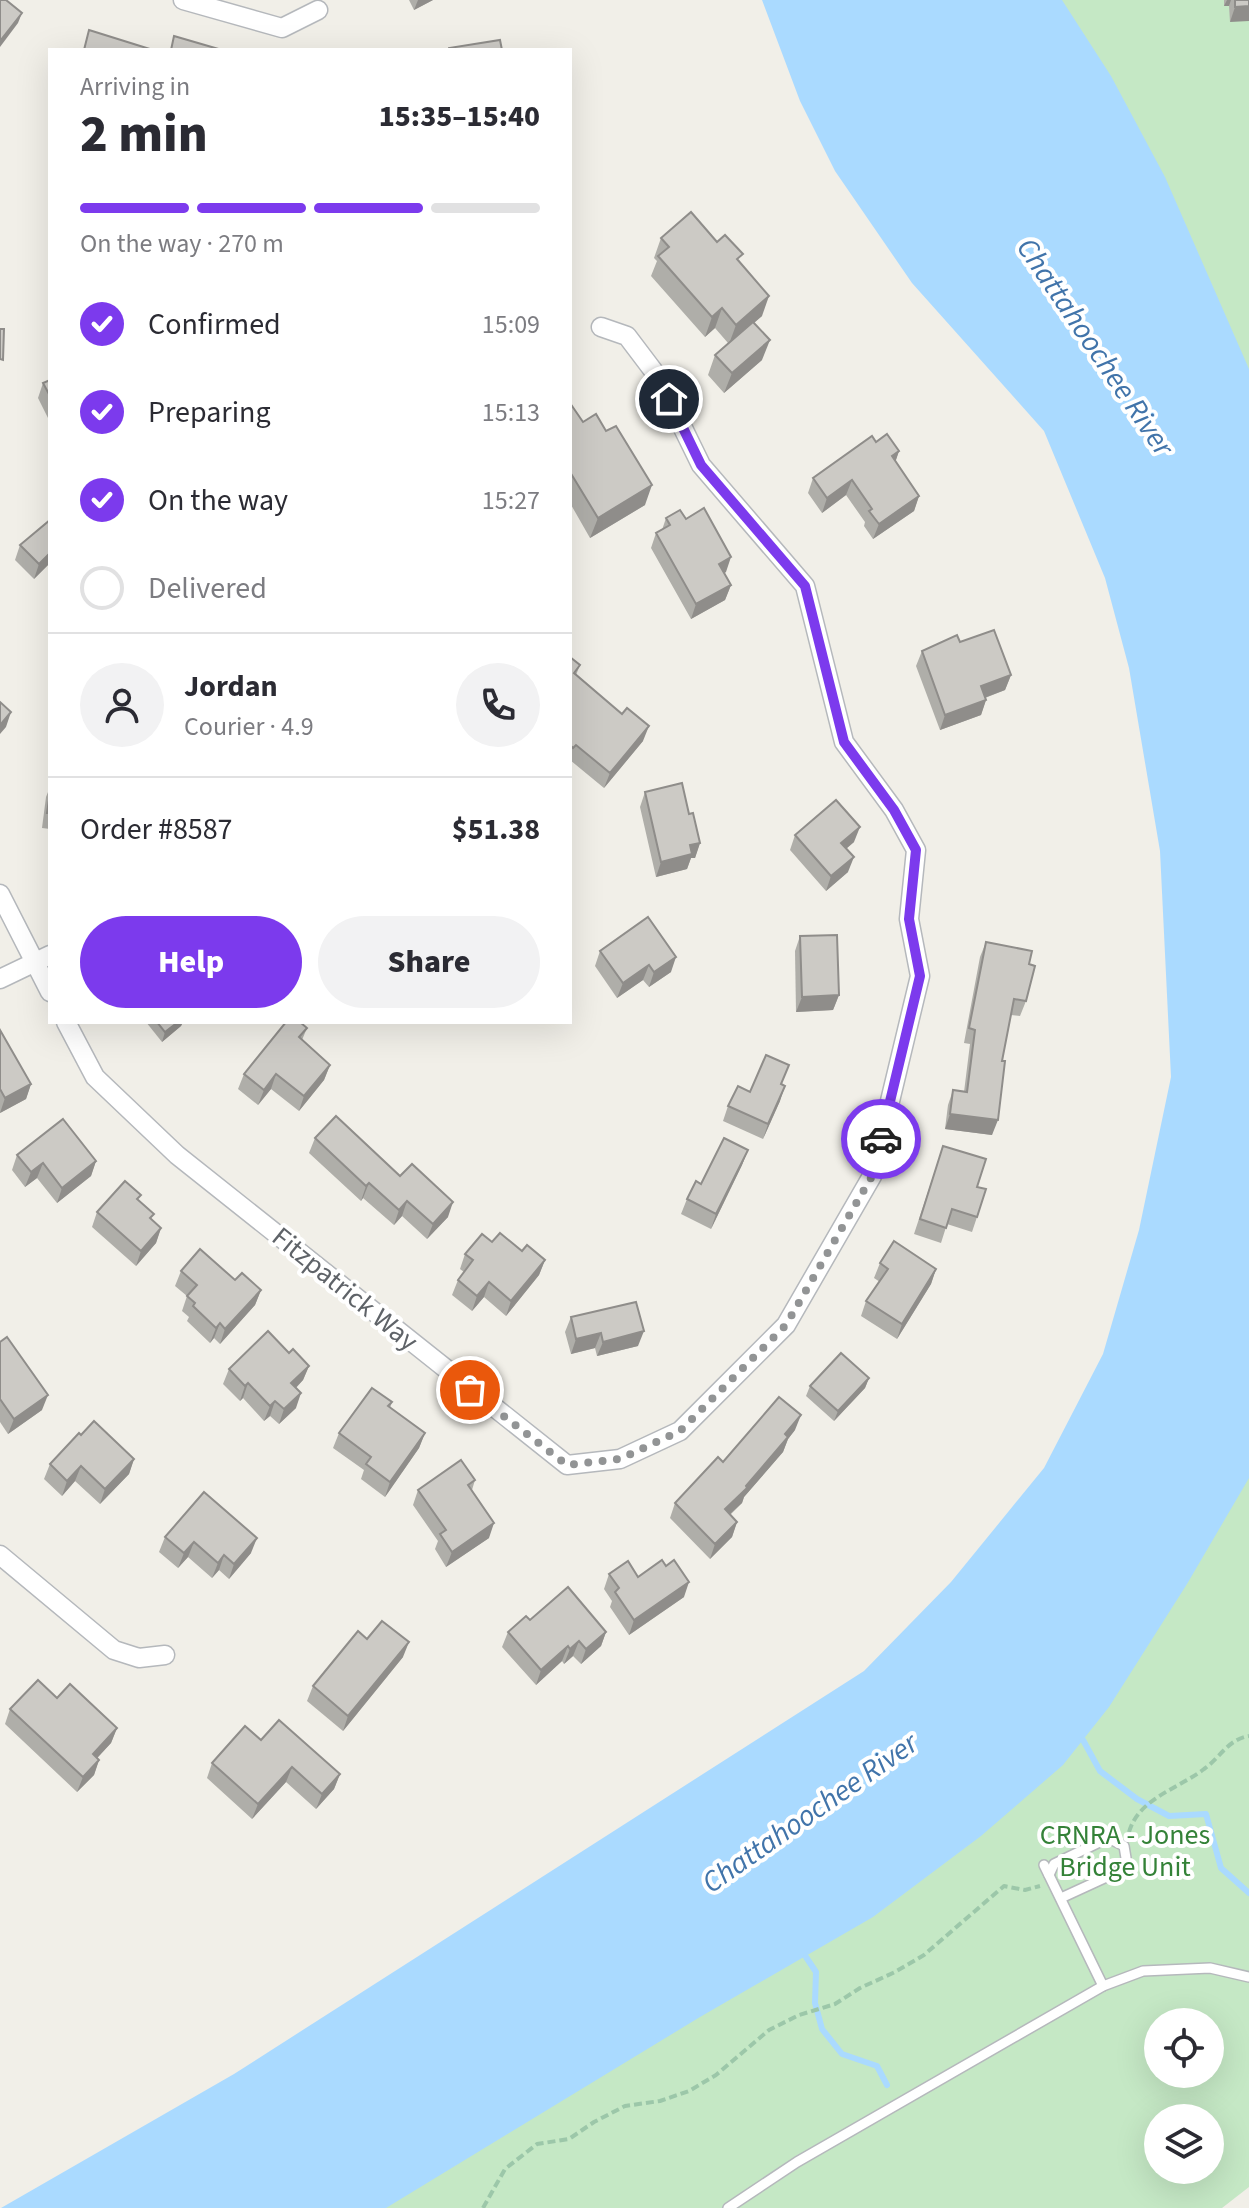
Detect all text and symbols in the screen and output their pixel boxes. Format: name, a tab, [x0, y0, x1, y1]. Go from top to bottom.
text: Arriving in	[80, 68, 190, 105]
text: 15:35–15:40	[379, 95, 540, 138]
text: 2 min	[80, 98, 208, 172]
text: On the way · 270 m	[80, 225, 284, 262]
water label: Chattahoochee River	[1006, 229, 1185, 466]
icon: check	[80, 302, 124, 346]
text: Confirmed	[148, 303, 281, 346]
text: 15:09	[482, 306, 540, 343]
pin	[635, 365, 703, 433]
icon: home	[647, 377, 691, 421]
icon: check	[80, 390, 124, 434]
text: Preparing	[148, 391, 271, 434]
text: 15:13	[482, 394, 540, 431]
icon: check	[80, 478, 124, 522]
text: On the way	[148, 479, 288, 522]
text: 15:27	[482, 482, 540, 519]
text: Delivered	[148, 567, 267, 610]
button: person	[80, 663, 164, 747]
button: phone	[456, 663, 540, 747]
text: Jordan	[184, 665, 278, 708]
text: Courier · 4.9	[184, 708, 314, 745]
text: Order #8587	[80, 808, 233, 851]
text: $51.38	[452, 808, 540, 851]
button: Help	[80, 916, 302, 1008]
button: Share	[318, 916, 540, 1008]
courier	[841, 1099, 921, 1179]
icon: car	[859, 1117, 903, 1161]
street label: Fitzpatrick Way	[263, 1217, 427, 1361]
pin	[436, 1356, 504, 1424]
icon: bag	[448, 1368, 492, 1412]
water label: Chattahoochee River	[693, 1721, 928, 1904]
park label: CRNRA - Jones Bridge Unit	[1040, 1815, 1210, 1887]
map controls	[1144, 2008, 1224, 2184]
button: locate	[1144, 2008, 1224, 2088]
button: layers	[1144, 2104, 1224, 2184]

